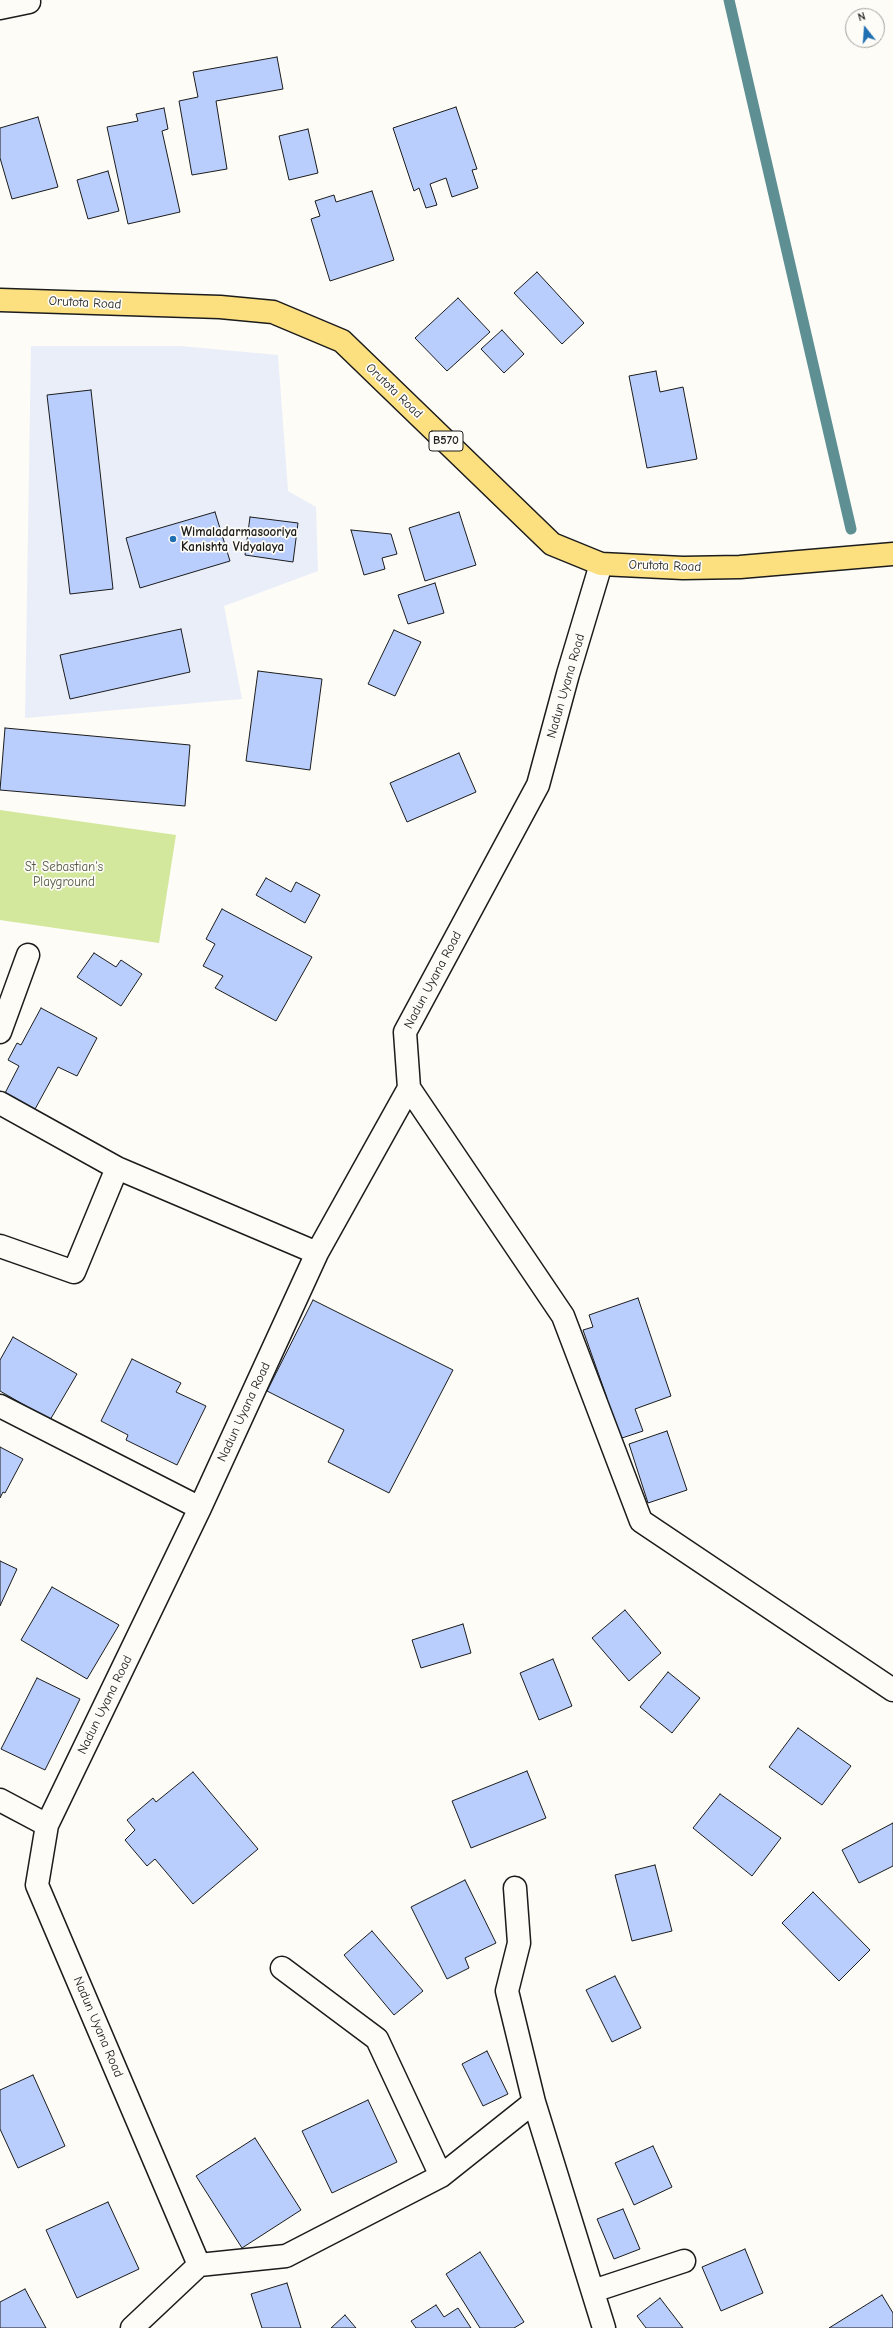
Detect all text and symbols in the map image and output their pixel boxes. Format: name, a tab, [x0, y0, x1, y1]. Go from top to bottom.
north arrow	[845, 8, 885, 48]
text: N	[856, 10, 867, 24]
street label: Orutota Road	[48, 293, 122, 313]
street label: Orutota Road	[362, 360, 426, 422]
road number: B570	[429, 431, 463, 451]
place label: Wimaladarmasooriya Kanishta Vidyalaya	[181, 524, 297, 555]
marker: Wimaladarmasooriya Kanishta Vidyalaya	[168, 534, 178, 544]
street label: Orutota Road	[628, 557, 702, 575]
street label: Nadun Uyana Road	[544, 632, 588, 740]
park label: St. Sebastian's Playground	[25, 859, 103, 890]
street label: Nadun Uyana Road	[401, 929, 465, 1031]
street label: Nadun Uyana Road	[214, 1360, 274, 1464]
street label: Nadun Uyana Road	[74, 1653, 136, 1757]
street label: Nadun Uyana Road	[70, 1974, 126, 2080]

